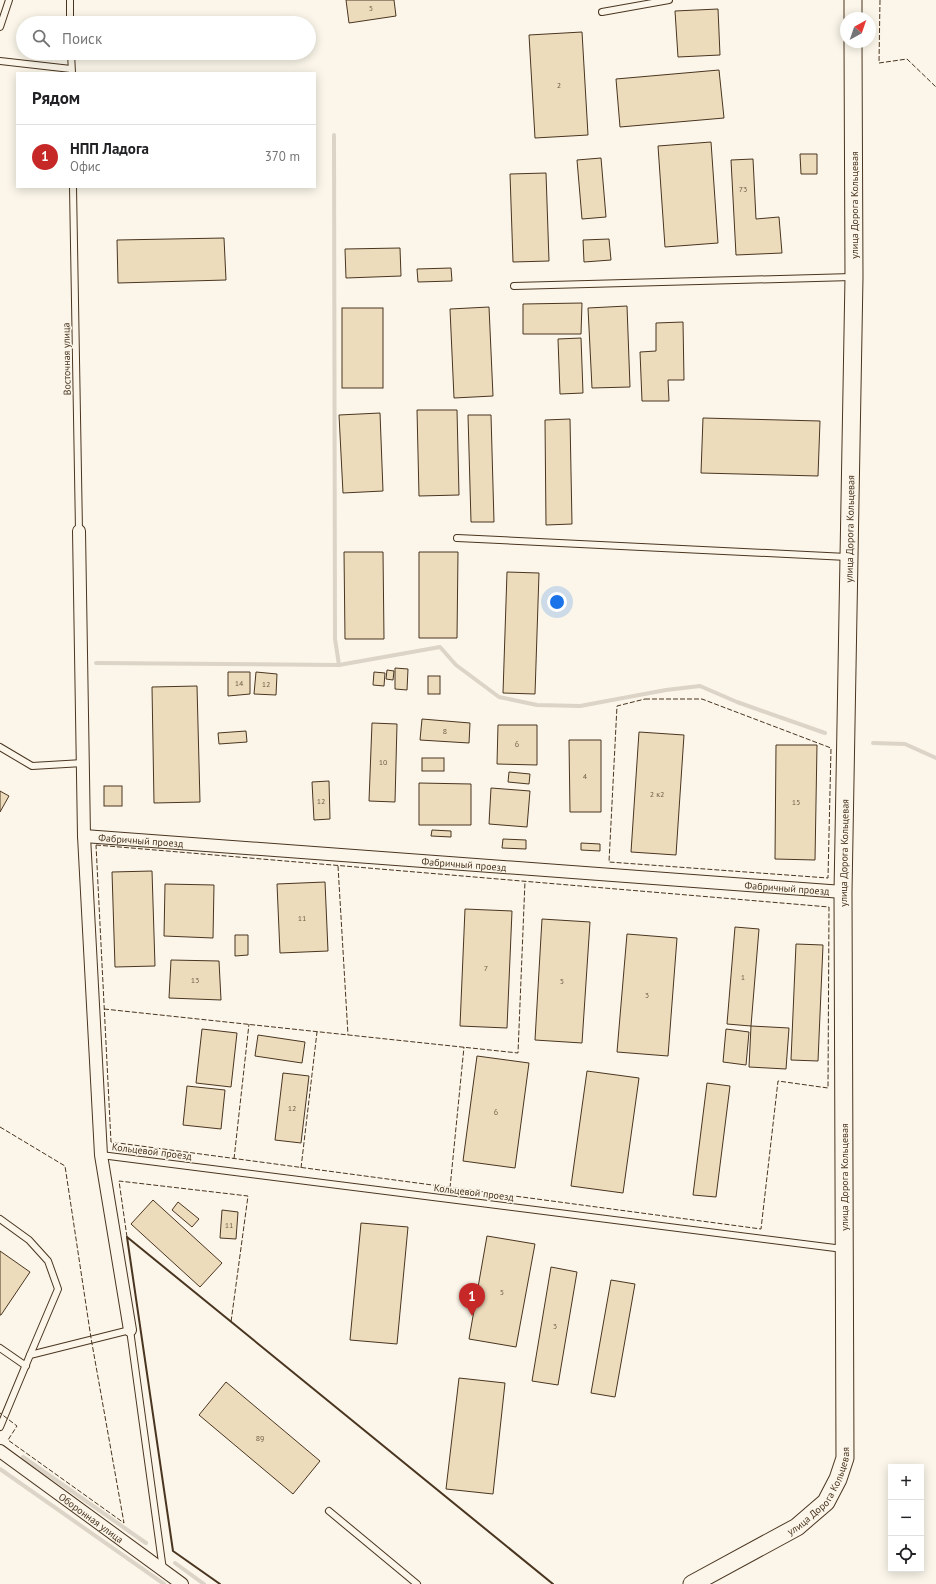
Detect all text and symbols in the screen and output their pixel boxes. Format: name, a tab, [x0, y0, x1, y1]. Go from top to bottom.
house number: 5	[369, 3, 373, 13]
north arrow	[840, 12, 876, 48]
search box	[16, 16, 316, 60]
icon: search	[30, 27, 52, 49]
text: Поиск	[62, 29, 102, 48]
house number: 2	[557, 80, 561, 90]
text: Рядом	[32, 87, 80, 109]
text: НПП Ладога	[70, 139, 149, 158]
text: 1	[41, 148, 49, 165]
text: 370 m	[265, 148, 300, 165]
street label: улица Дорога Кольцевая	[848, 151, 861, 259]
text: Офис	[70, 158, 101, 175]
house number: 73	[739, 184, 747, 194]
street label: Восточная улица	[59, 322, 74, 396]
street label: улица Дорога Кольцевая	[843, 475, 857, 583]
your location	[547, 592, 567, 612]
house number: 14	[235, 678, 244, 688]
house number: 12	[262, 679, 270, 689]
house number: 8	[443, 726, 447, 736]
house number: 6	[515, 739, 519, 749]
house number: 10	[379, 757, 388, 767]
house number: 4	[583, 771, 588, 781]
house number: 2 к2	[650, 789, 664, 799]
house number: 12	[317, 796, 325, 806]
house number: 15	[792, 797, 800, 807]
street label: улица Дорога Кольцевая	[837, 799, 852, 907]
street label: Фабричный проезд	[98, 831, 184, 850]
street label: Фабричный проезд	[421, 855, 507, 874]
street label: Фабричный проезд	[744, 879, 831, 898]
house number: 11	[298, 913, 306, 923]
house number: 7	[484, 963, 488, 973]
house number: 1	[741, 972, 745, 982]
house number: 13	[191, 975, 199, 985]
house number: 5	[560, 976, 564, 986]
house number: 3	[645, 990, 649, 1000]
house number: 12	[288, 1103, 296, 1113]
house number: 6	[494, 1107, 498, 1117]
street label: улица Дорога Кольцевая	[838, 1123, 851, 1231]
street label: Кольцевой проезд	[111, 1140, 193, 1163]
street label: Кольцевой проезд	[433, 1181, 515, 1204]
house number: 11	[225, 1220, 233, 1230]
pin: 1	[459, 1283, 485, 1316]
house number: 5	[500, 1287, 504, 1297]
house number: 3	[553, 1321, 557, 1331]
house number: 89	[256, 1433, 264, 1443]
street label: улица Дорога Кольцевая	[785, 1447, 852, 1538]
map controls	[888, 1464, 924, 1572]
button: +	[888, 1464, 924, 1500]
street label: Оборонная улица	[56, 1490, 126, 1546]
button: −	[888, 1500, 924, 1536]
button: locate	[888, 1536, 924, 1572]

